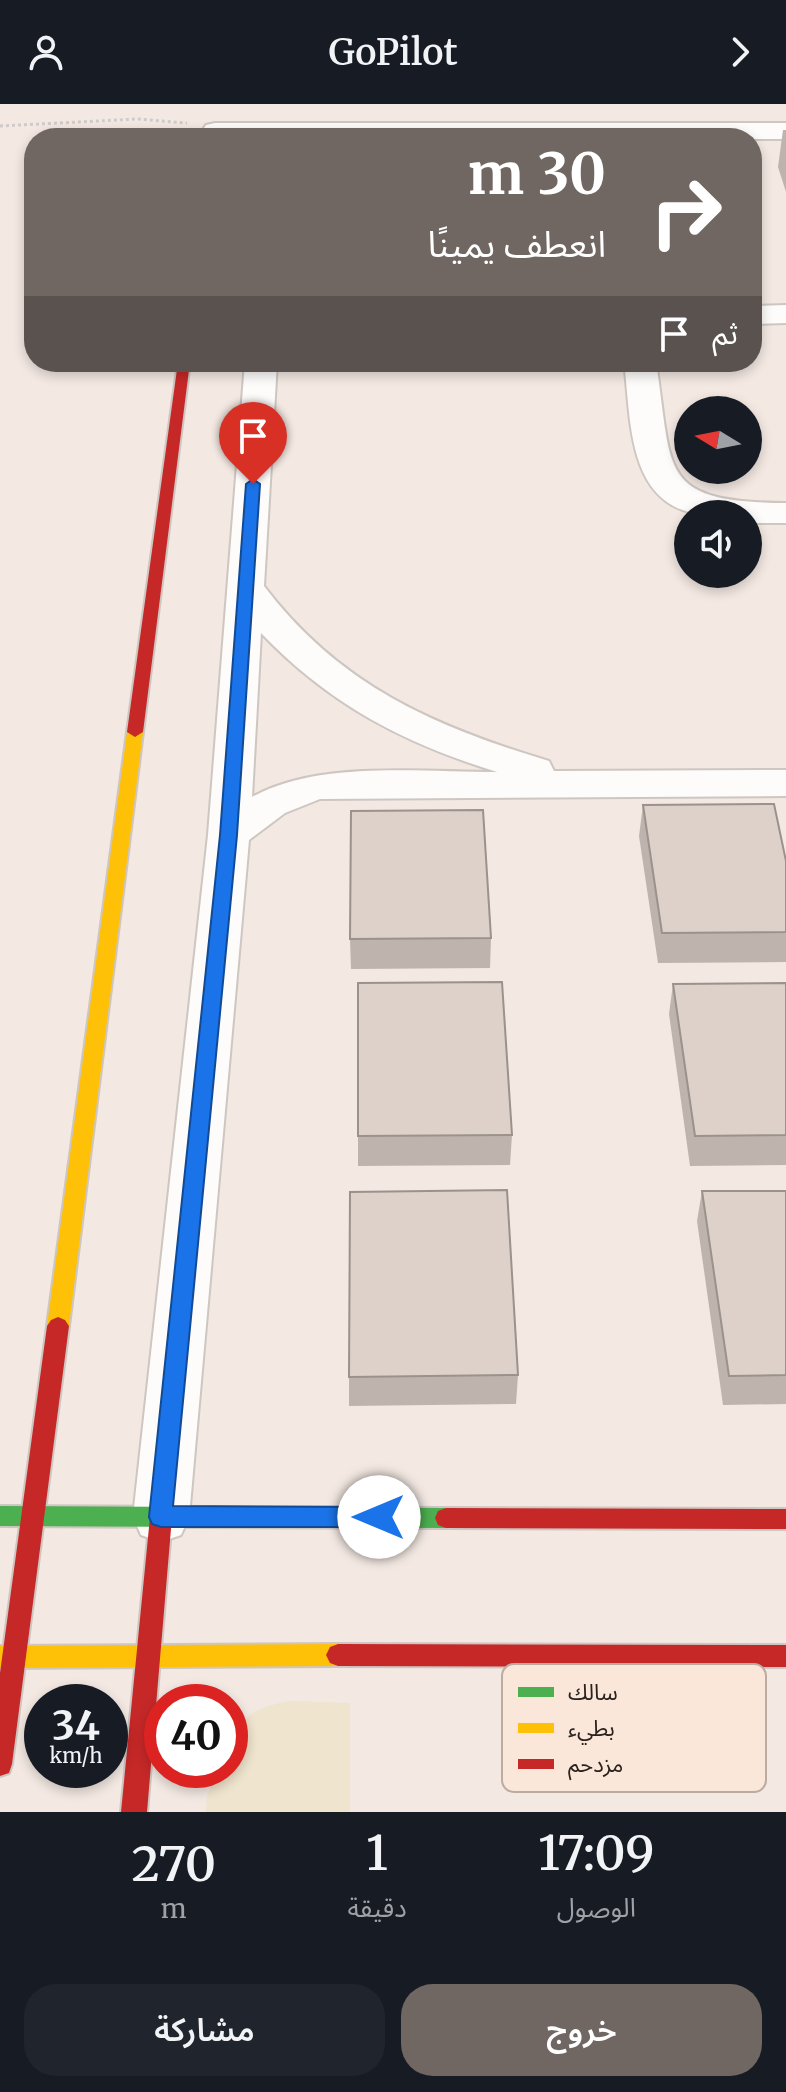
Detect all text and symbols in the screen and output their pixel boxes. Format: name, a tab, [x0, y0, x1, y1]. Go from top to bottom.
icon: person	[24, 30, 68, 74]
text: GoPilot	[328, 30, 458, 75]
icon: forward	[718, 30, 762, 74]
text: 30 m	[468, 139, 606, 209]
icon: right	[634, 160, 738, 264]
text: انعطف يمينًا	[428, 222, 606, 267]
icon: arrive	[652, 312, 696, 356]
text: ثم	[712, 314, 738, 352]
north arrow	[674, 396, 762, 484]
map controls	[674, 396, 762, 588]
pin	[219, 402, 287, 484]
icon: arrive	[231, 414, 275, 458]
button: sound	[674, 500, 762, 588]
position arrow	[337, 1475, 421, 1559]
legend	[502, 1664, 766, 1792]
text: سالك	[568, 1678, 618, 1706]
speed limit sign: 40	[144, 1684, 248, 1788]
text: 34	[52, 1701, 100, 1751]
text: بطيء	[568, 1714, 615, 1745]
text: km/h	[50, 1743, 102, 1768]
text: مزدحم	[568, 1750, 623, 1781]
text: 1	[366, 1823, 388, 1883]
text: 17:09	[538, 1823, 655, 1883]
text: 270	[131, 1834, 216, 1894]
text: دقيقة	[347, 1891, 407, 1924]
text: الوصول	[557, 1891, 636, 1924]
text: m	[161, 1892, 187, 1925]
button: مشاركة	[24, 1984, 385, 2076]
button: خروج	[401, 1984, 762, 2076]

